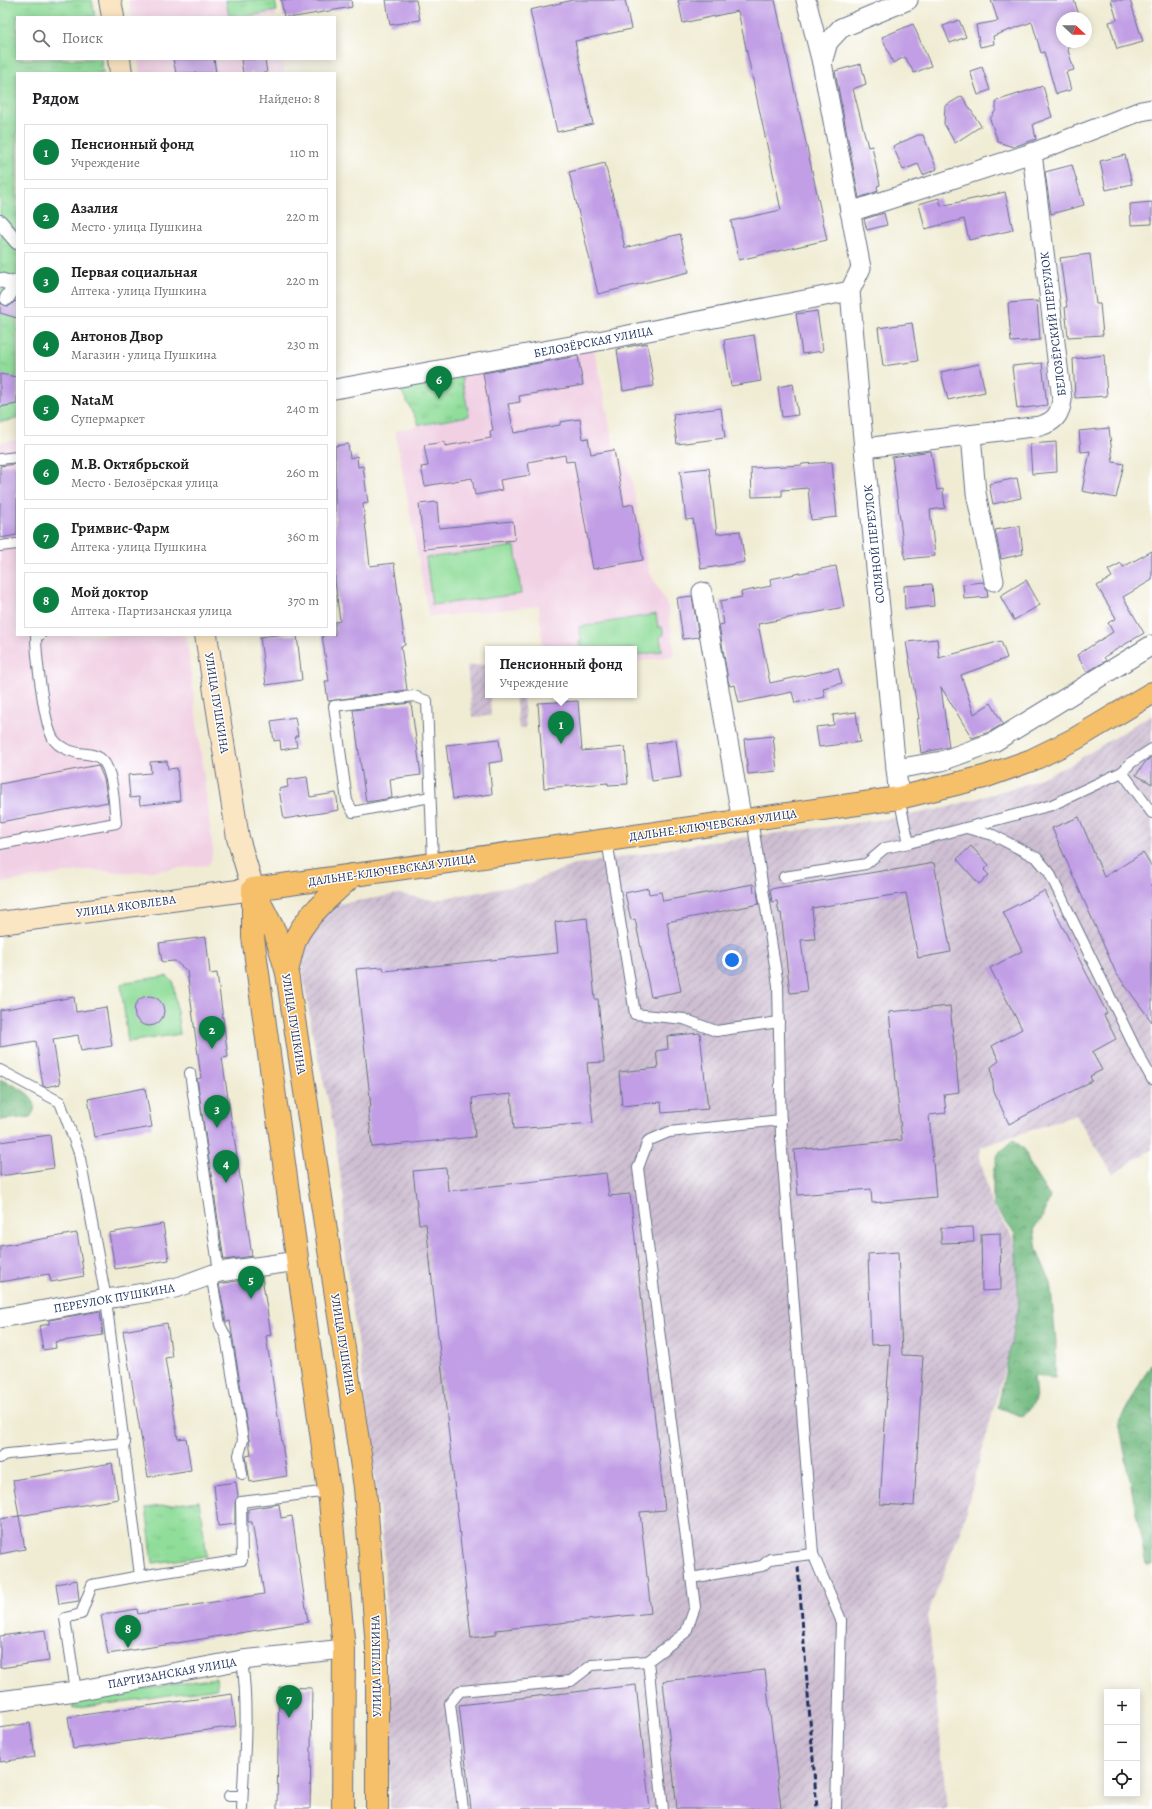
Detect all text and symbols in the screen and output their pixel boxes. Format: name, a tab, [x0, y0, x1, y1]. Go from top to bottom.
north arrow	[1056, 12, 1092, 48]
search box	[16, 16, 336, 60]
icon: search	[30, 27, 52, 49]
text: Поиск	[62, 28, 103, 48]
text: Рядом	[32, 87, 79, 110]
text: Найдено: 8	[258, 90, 320, 107]
text: Пенсионный фонд	[71, 134, 194, 154]
text: 1	[44, 144, 48, 161]
text: 110 m	[290, 144, 319, 161]
text: Учреждение	[71, 154, 140, 171]
text: Азалия	[71, 198, 118, 218]
text: 2	[43, 208, 49, 225]
text: 220 m	[286, 208, 319, 225]
text: Место · улица Пушкина	[71, 218, 202, 235]
street label: БЕЛОЗЁРСКИЙ ПЕРЕУЛОК	[1036, 251, 1070, 397]
text: Первая социальная	[71, 262, 198, 282]
text: 3	[43, 272, 49, 289]
text: 220 m	[286, 272, 319, 289]
text: Аптека · улица Пушкина	[71, 282, 207, 299]
street label: БЕЛОЗЁРСКАЯ УЛИЦА	[532, 322, 655, 361]
text: Антонов Двор	[71, 326, 163, 346]
text: 4	[43, 336, 49, 353]
text: 230 m	[287, 336, 319, 353]
text: Магазин · улица Пушкина	[71, 346, 217, 363]
pin: 6	[426, 366, 452, 399]
text: NataM	[71, 390, 114, 410]
text: 5	[43, 400, 49, 417]
text: 240 m	[287, 400, 319, 417]
text: Супермаркет	[71, 410, 145, 427]
text: М.В. Октябрьской	[71, 454, 189, 474]
text: 6	[43, 464, 49, 481]
text: 260 m	[286, 464, 319, 481]
text: Место · Белозёрская улица	[71, 474, 219, 491]
street label: СОЛЯНОЙ ПЕРЕУЛОК	[860, 484, 888, 604]
text: Гримвис-Фарм	[71, 518, 170, 538]
text: 7	[43, 528, 49, 545]
text: 360 m	[287, 528, 319, 545]
text: Аптека · улица Пушкина	[71, 538, 207, 555]
text: Мой доктор	[71, 582, 148, 602]
text: 8	[43, 592, 49, 609]
text: 370 m	[288, 592, 319, 609]
text: Аптека · Партизанская улица	[71, 602, 232, 619]
popup	[485, 646, 637, 698]
street label: УЛИЦА ПУШКИНА	[201, 651, 233, 756]
text: Пенсионный фонд	[499, 654, 623, 674]
text: Учреждение	[499, 674, 568, 691]
pin: 1	[548, 711, 574, 744]
street label: ДАЛЬНЕ-КЛЮЧЕВСКАЯ УЛИЦА	[628, 805, 799, 845]
street label: ДАЛЬНЕ-КЛЮЧЕВСКАЯ УЛИЦА	[307, 850, 478, 890]
street label: УЛИЦА ЯКОВЛЕВА	[75, 891, 178, 921]
your location	[722, 950, 742, 970]
street label: УЛИЦА ПУШКИНА	[278, 972, 310, 1077]
pin: 2	[199, 1016, 225, 1049]
pin: 3	[204, 1095, 230, 1128]
pin: 4	[213, 1150, 239, 1183]
pin: 5	[238, 1266, 264, 1299]
street label: ПЕРЕУЛОК ПУШКИНА	[52, 1279, 177, 1317]
street label: УЛИЦА ПУШКИНА	[327, 1292, 359, 1397]
street label: УЛИЦА ПУШКИНА	[367, 1614, 385, 1717]
pin: 8	[115, 1615, 141, 1648]
street label: ПАРТИЗАНСКАЯ УЛИЦА	[106, 1654, 239, 1692]
pin: 7	[276, 1685, 302, 1718]
map controls	[1104, 1689, 1140, 1797]
button: +	[1104, 1689, 1140, 1725]
button: −	[1104, 1725, 1140, 1761]
button: locate	[1104, 1761, 1140, 1797]

